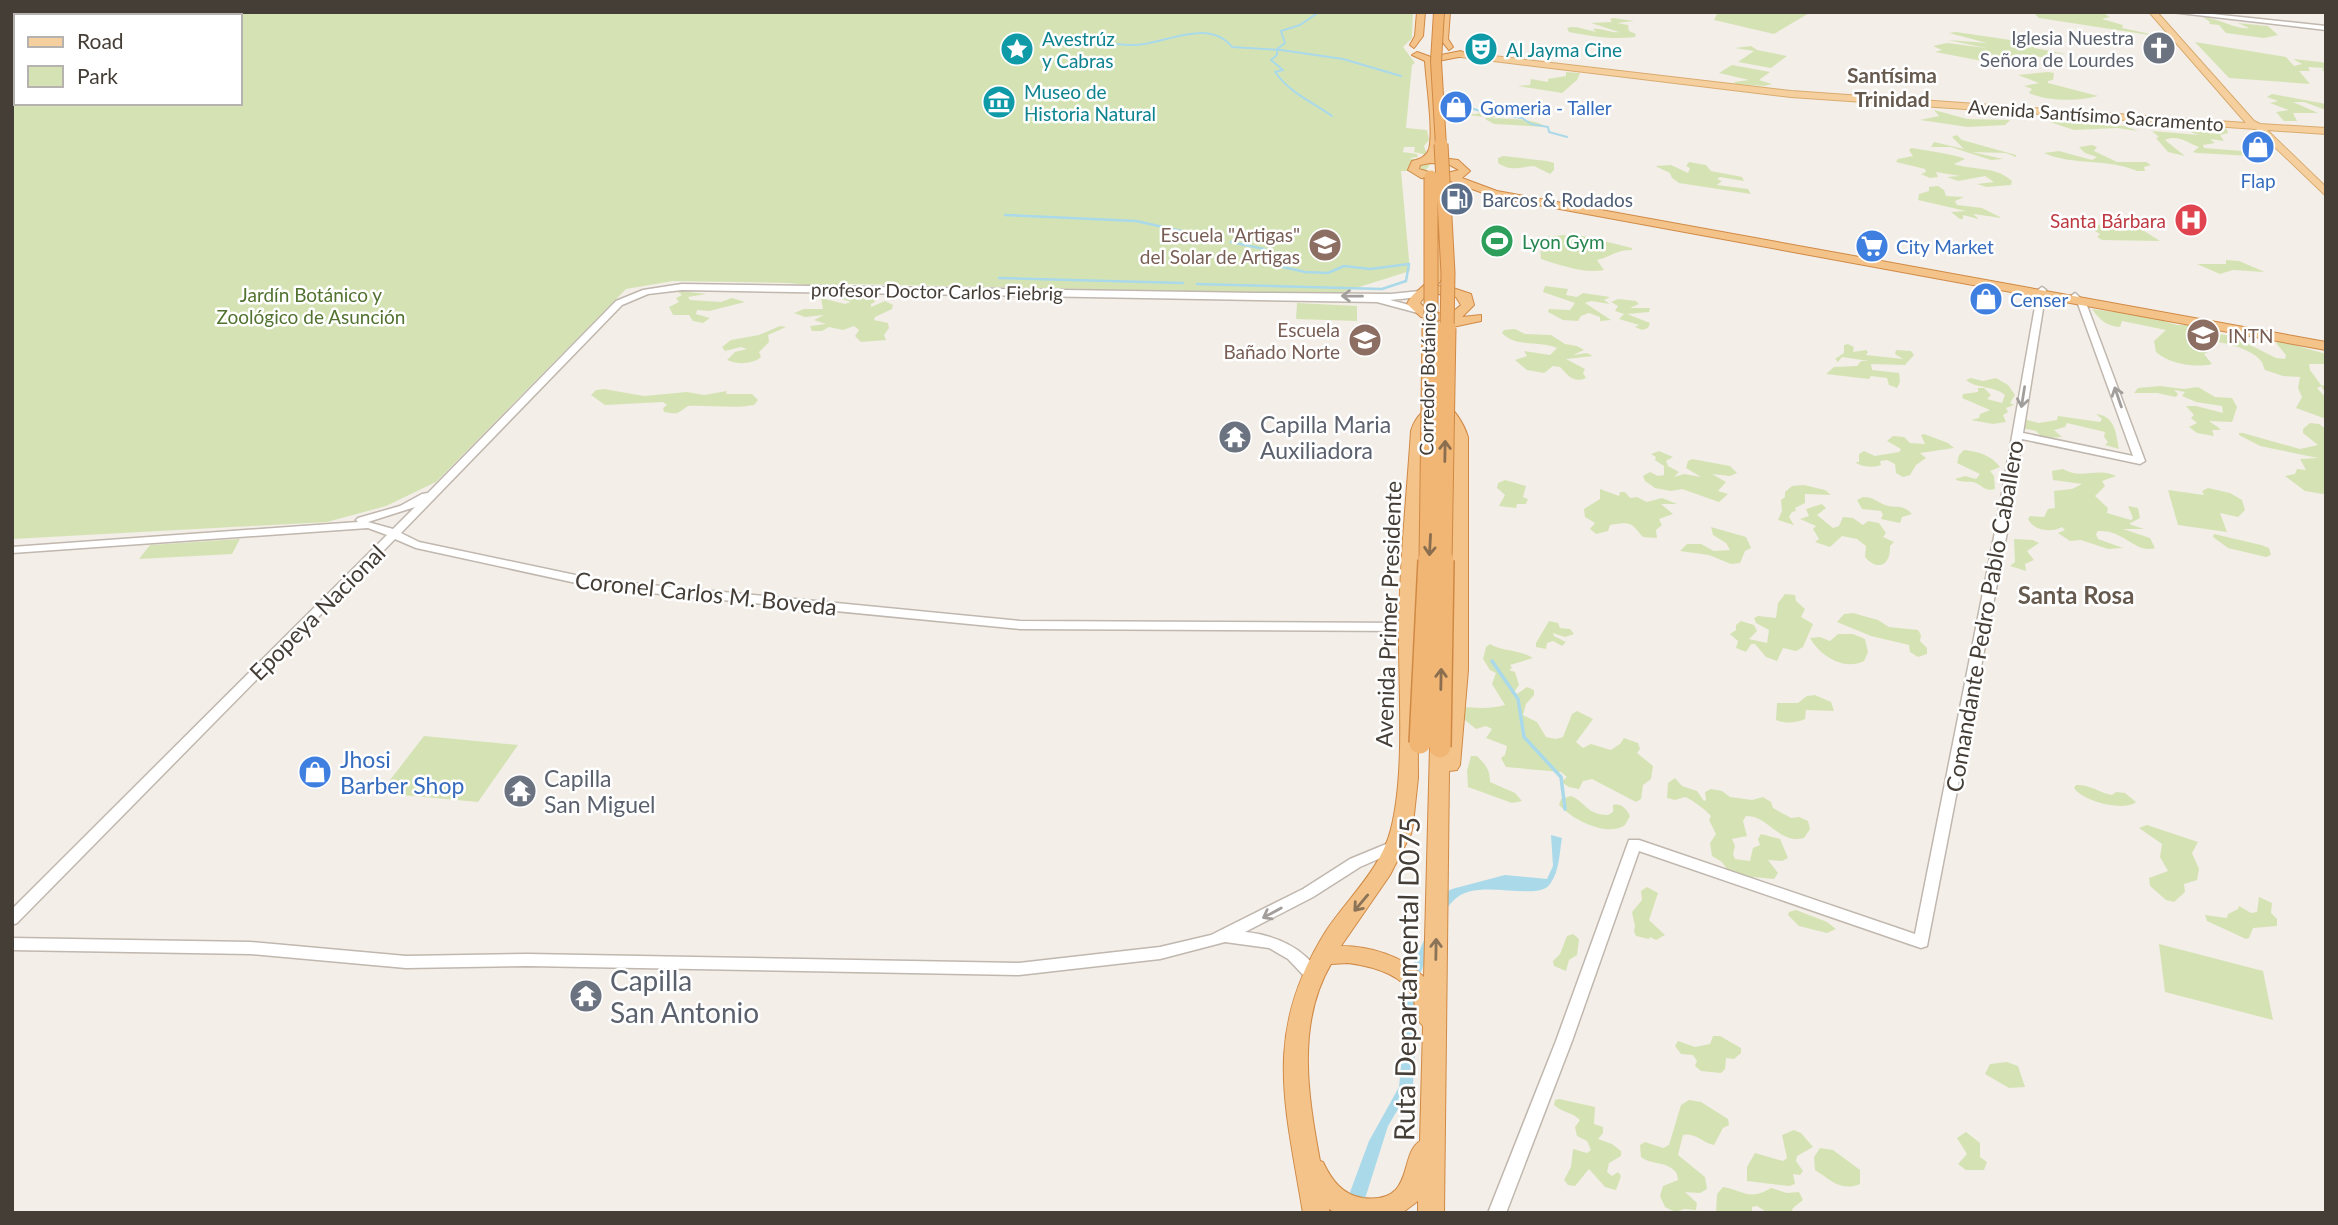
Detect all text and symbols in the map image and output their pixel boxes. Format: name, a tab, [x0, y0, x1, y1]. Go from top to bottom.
legend	[14, 14, 242, 105]
place label: Iglesia Nuestra Señora de Lourdes	[1980, 26, 2134, 71]
place label: Avestrúz y Cabras	[1042, 27, 1115, 72]
text: Road	[77, 28, 124, 53]
church icon: Iglesia Nuestra Señora de Lourdes	[2140, 29, 2178, 67]
place icon: Avestrúz y Cabras	[998, 30, 1036, 68]
theatre icon: Al Jayma Cine	[1462, 30, 1500, 68]
place label: Al Jayma Cine	[1506, 38, 1622, 61]
district label: Santísima Trinidad	[1847, 62, 1937, 111]
text: Park	[77, 63, 118, 88]
place label: Museo de Historia Natural	[1024, 80, 1156, 125]
museum icon: Museo de Historia Natural	[980, 83, 1018, 121]
shop icon: Gomeria - Taller	[1437, 88, 1475, 126]
street label: Avenida Santísimo Sacramento	[1967, 95, 2225, 135]
place label: Gomeria - Taller	[1480, 96, 1612, 119]
shop icon: Flap	[2239, 128, 2277, 166]
place label: Flap	[2240, 169, 2276, 192]
fuel station icon: Barcos & Rodados	[1438, 180, 1476, 218]
place label: Barcos & Rodados	[1482, 188, 1633, 211]
hospital icon: Santa Bárbara	[2172, 201, 2210, 239]
place label: Santa Bárbara	[2050, 209, 2166, 232]
sports icon: Lyon Gym	[1478, 222, 1516, 260]
place label: Escuela "Artigas" del Solar de Artigas	[1140, 223, 1300, 268]
school or university icon: Escuela "Artigas" del Solar de Artigas	[1306, 226, 1344, 264]
supermarket icon: City Market	[1853, 227, 1891, 265]
place label: Lyon Gym	[1522, 230, 1605, 253]
place label: City Market	[1896, 235, 1994, 258]
street label: profesor Doctor Carlos Fiebrig	[811, 277, 1063, 305]
shop icon: Censer	[1967, 280, 2005, 318]
park label: Jardín Botánico y Zoológico de Asunción	[217, 283, 405, 328]
place label: Censer	[2010, 288, 2068, 311]
one-way arrow	[1340, 290, 1363, 303]
street label: Corredor Botánico	[1414, 302, 1440, 456]
school or university icon: INTN	[2184, 316, 2222, 354]
place label: Escuela Bañado Norte	[1223, 318, 1340, 363]
school or university icon: Escuela Bañado Norte	[1346, 321, 1384, 359]
place label: INTN	[2228, 324, 2274, 347]
one-way arrow	[2016, 385, 2029, 408]
one-way arrow	[2111, 386, 2123, 408]
place label: Capilla Maria Auxiliadora	[1260, 410, 1391, 464]
temple icon: Capilla Maria Auxiliadora	[1216, 418, 1254, 456]
street label: Comandante Pedro Pablo Caballero	[1939, 438, 2029, 794]
one-way arrow	[1438, 440, 1452, 463]
street label: Avenida Primer Presidente	[1369, 480, 1407, 748]
one-way arrow	[1423, 534, 1436, 557]
street label: Epopeya Nacional	[243, 538, 391, 686]
street label: Coronel Carlos M. Boveda	[574, 565, 838, 621]
district label: Santa Rosa	[2018, 580, 2134, 609]
one-way arrow	[1435, 667, 1448, 690]
place label: Jhosi Barber Shop	[340, 745, 464, 799]
shop icon: Jhosi Barber Shop	[296, 753, 334, 791]
place label: Capilla San Miguel	[544, 764, 656, 818]
temple icon: Capilla San Miguel	[501, 772, 539, 810]
street label: Ruta Departamental D075	[1386, 817, 1426, 1141]
one-way arrow	[1353, 893, 1369, 911]
one-way arrow	[1262, 906, 1283, 920]
one-way arrow	[1429, 937, 1443, 960]
place label: Capilla San Antonio	[610, 963, 759, 1029]
temple icon: Capilla San Antonio	[567, 977, 605, 1015]

